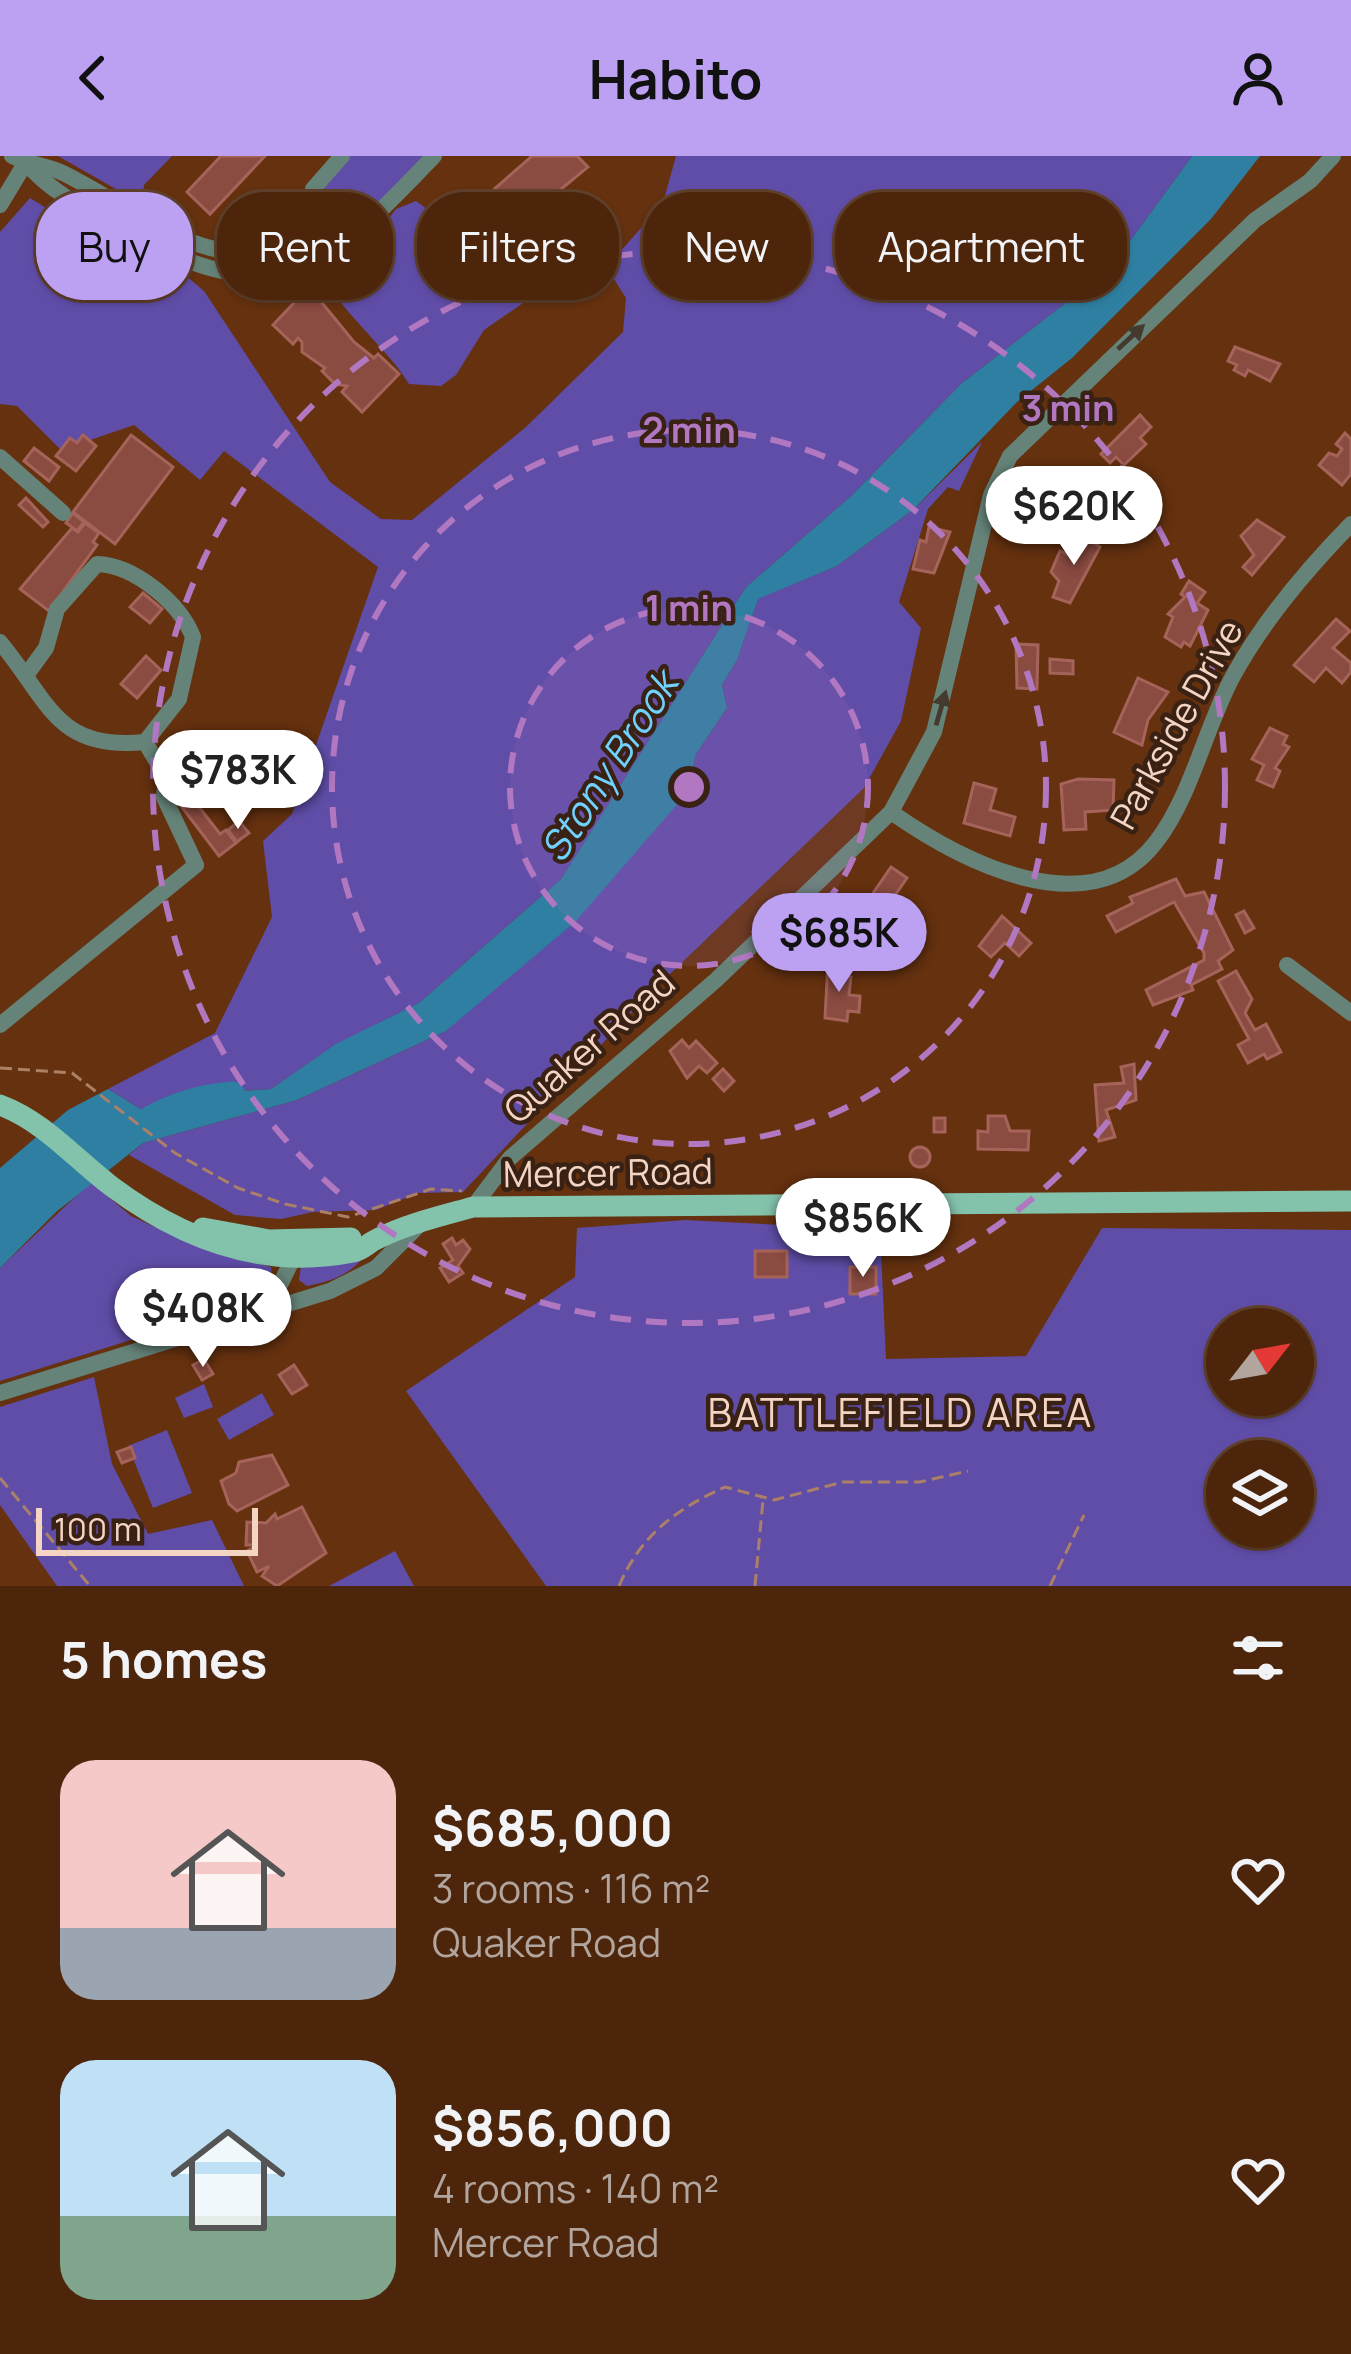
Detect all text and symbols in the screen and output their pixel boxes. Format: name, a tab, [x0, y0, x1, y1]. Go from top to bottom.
text: Habito	[589, 41, 762, 115]
icon: back	[60, 45, 126, 111]
icon: person	[1225, 45, 1291, 111]
chip: Buy	[36, 192, 193, 300]
chip: Rent	[217, 192, 393, 300]
chip: Filters	[417, 192, 619, 300]
chip: New	[643, 192, 811, 300]
chip: Apartment	[835, 192, 1127, 300]
one-way arrow	[1116, 323, 1145, 351]
text: 3 min	[1021, 383, 1115, 432]
text: 2 min	[642, 405, 736, 454]
pin: $620K	[990, 466, 1158, 568]
text: $620K	[1013, 478, 1135, 532]
text: 1 min	[645, 583, 733, 632]
street label: Parkside Drive	[1098, 610, 1254, 838]
water label: Stony Brook	[527, 656, 692, 871]
one-way arrow	[933, 689, 951, 725]
pin: $783K	[154, 730, 322, 832]
text: $783K	[179, 742, 297, 796]
centre of rings	[668, 766, 710, 808]
pin: $685K	[755, 893, 923, 995]
text: $685K	[779, 905, 899, 959]
street label: Quaker Road	[493, 958, 685, 1134]
street label: Mercer Road	[503, 1146, 713, 1198]
pin: $856K	[779, 1178, 947, 1280]
text: $856K	[803, 1190, 923, 1244]
pin: $408K	[119, 1268, 287, 1370]
text: $408K	[141, 1280, 265, 1334]
north arrow	[1206, 1308, 1314, 1416]
map controls	[1206, 1308, 1314, 1548]
district label: BATTLEFIELD AREA	[708, 1385, 1094, 1439]
button: layers	[1206, 1440, 1314, 1548]
scale bar	[36, 1502, 258, 1555]
text: 100 m	[54, 1506, 142, 1551]
text: 5 homes	[60, 1624, 267, 1693]
icon: filters	[1225, 1625, 1291, 1691]
text: $685,000	[432, 1792, 673, 1861]
icon: home	[156, 1808, 300, 1952]
icon: heart	[1225, 1847, 1291, 1913]
text: 3 rooms · 116 m²	[432, 1861, 710, 1915]
text: Quaker Road	[432, 1915, 661, 1969]
text: $856,000	[432, 2092, 673, 2161]
icon: home	[156, 2108, 300, 2252]
icon: heart	[1225, 2147, 1291, 2213]
text: 4 rooms · 140 m²	[432, 2161, 719, 2215]
text: Mercer Road	[432, 2215, 659, 2269]

